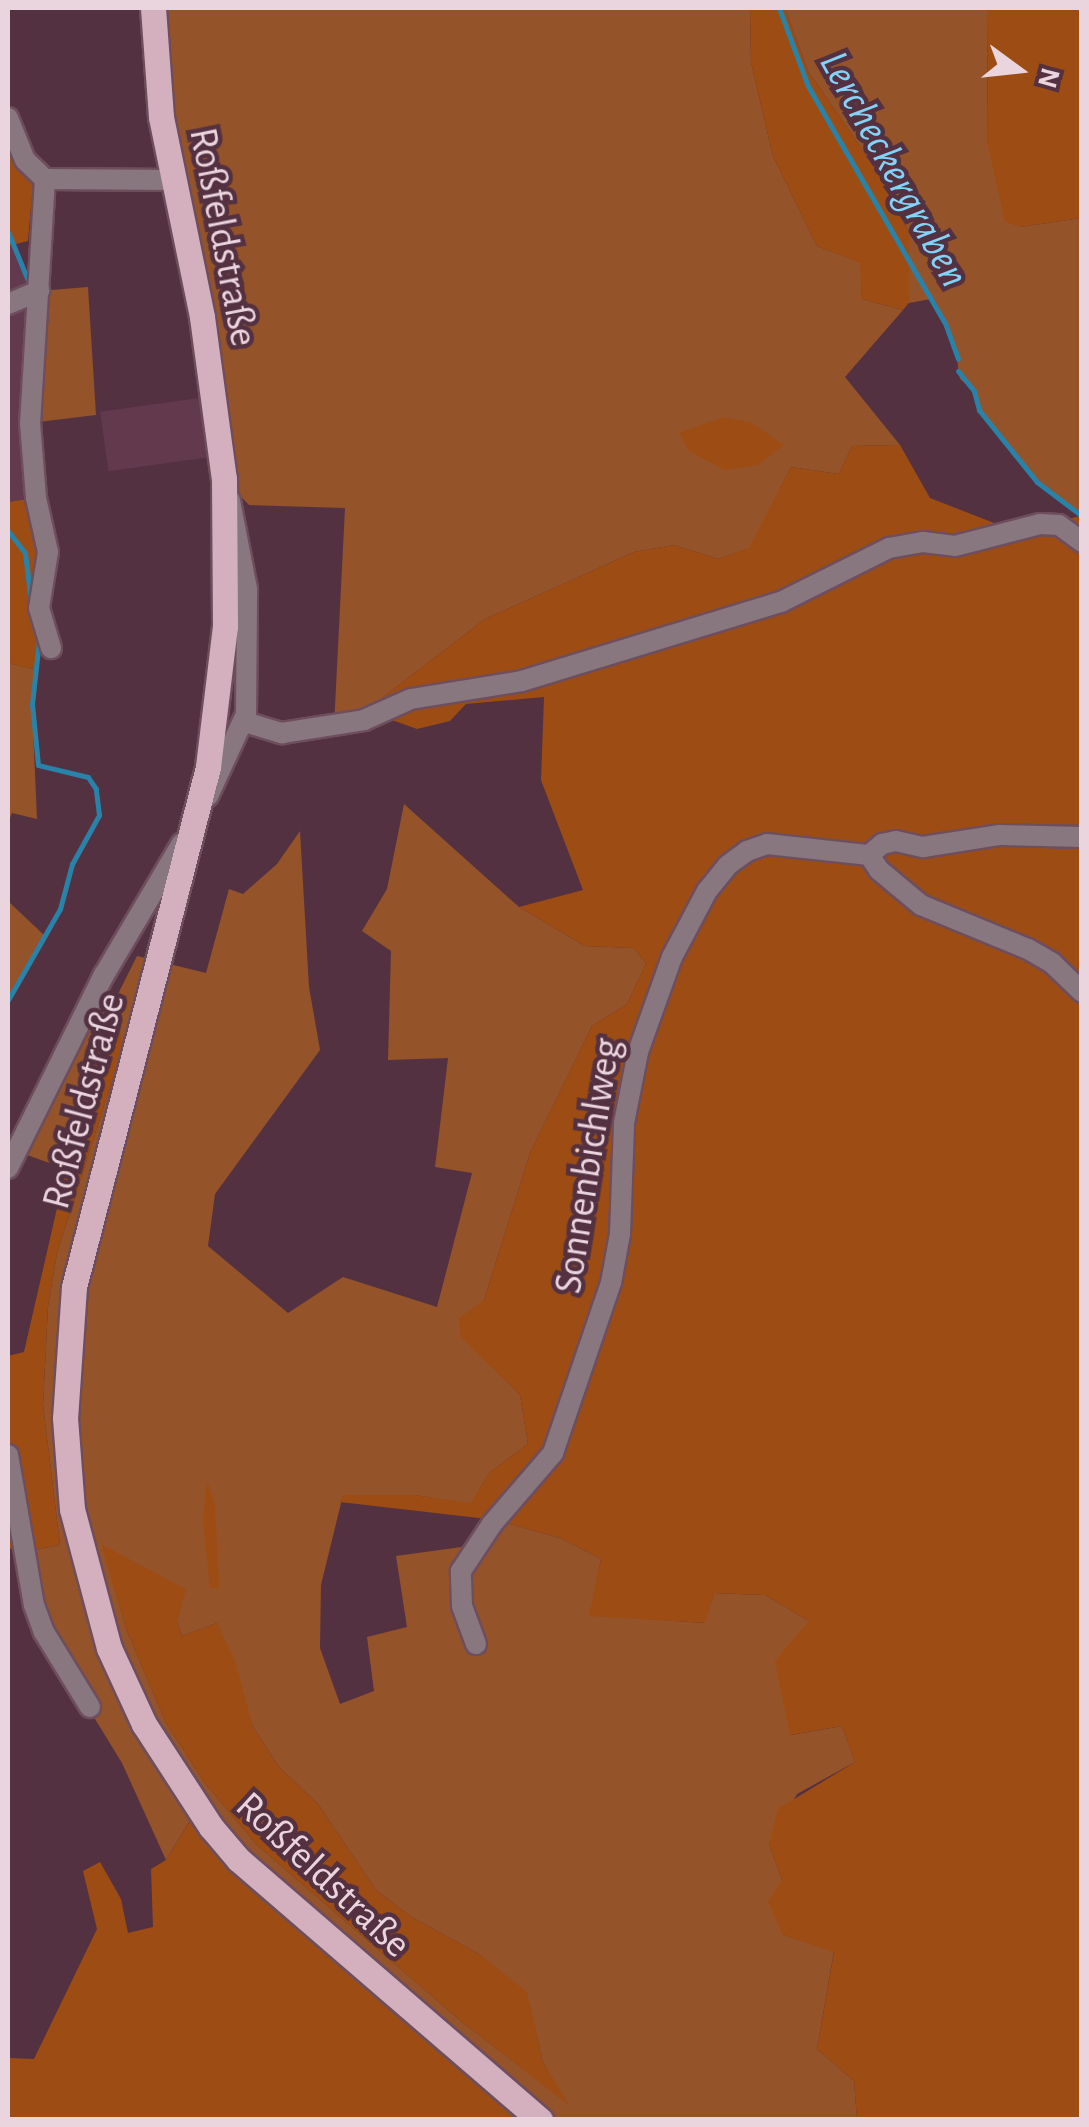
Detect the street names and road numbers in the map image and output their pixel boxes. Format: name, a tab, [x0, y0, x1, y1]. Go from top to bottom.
street label: Roßfeldstraße	[178, 124, 268, 350]
street label: Roßfeldstraße	[32, 988, 136, 1214]
street label: Sonnenbichlweg	[544, 1035, 632, 1297]
street label: Roßfeldstraße	[226, 1782, 420, 1968]

